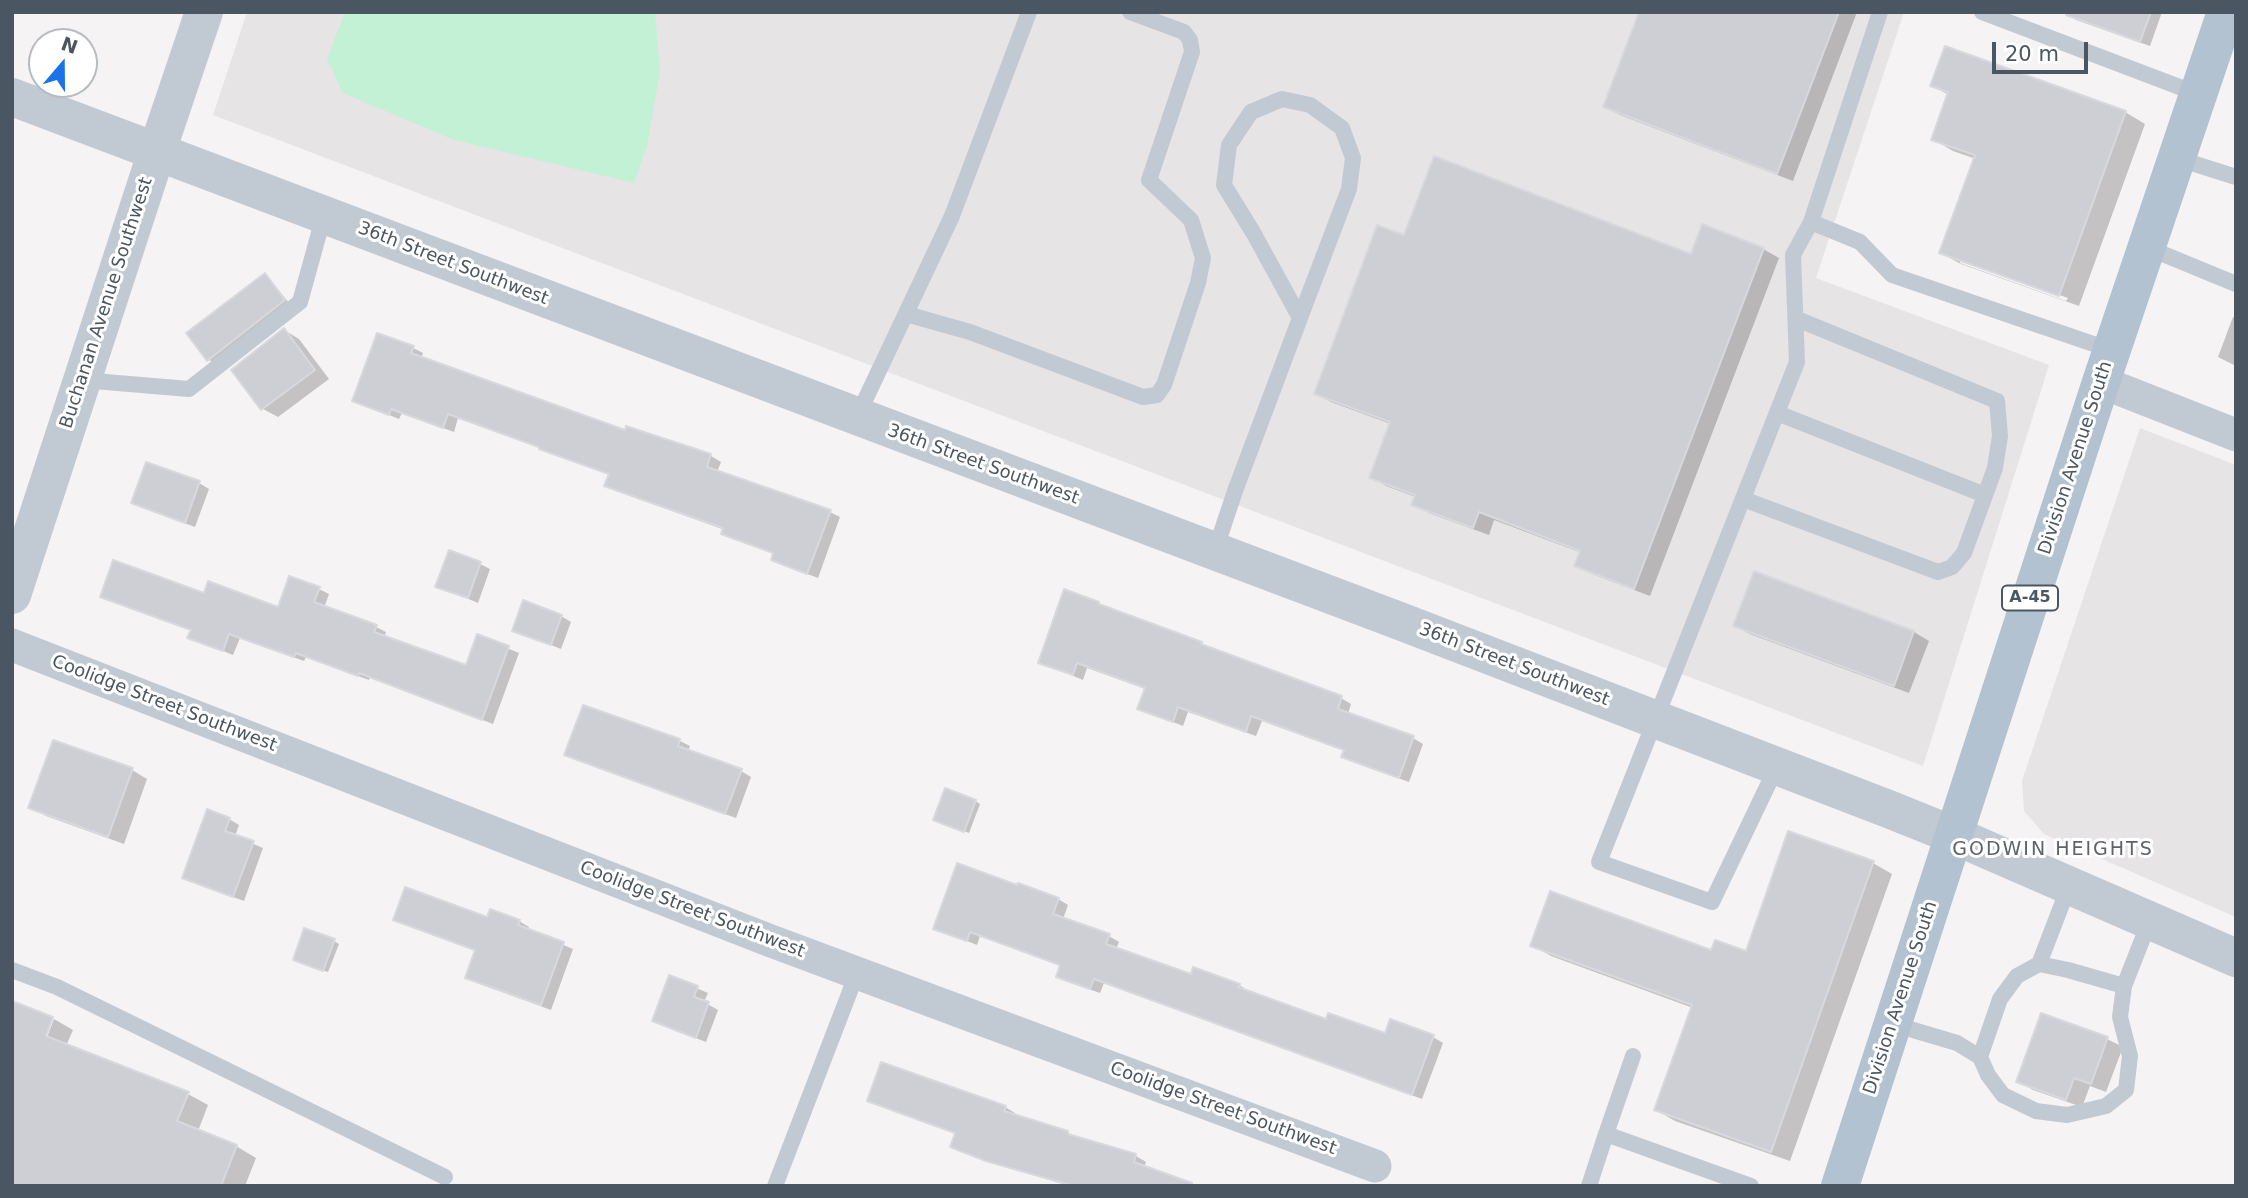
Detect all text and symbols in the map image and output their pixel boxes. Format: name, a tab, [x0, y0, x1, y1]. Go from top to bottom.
north arrow	[28, 28, 98, 98]
scale bar	[1996, 28, 2092, 72]
text: N	[58, 32, 81, 58]
text: 20 m	[2005, 42, 2059, 66]
street label: Buchanan Avenue Southwest	[56, 175, 158, 431]
street label: 36th Street Southwest	[355, 218, 551, 310]
street label: Division Avenue South	[2035, 359, 2117, 557]
street label: 36th Street Southwest	[884, 420, 1082, 510]
road number: A-45	[2002, 586, 2058, 610]
street label: 36th Street Southwest	[1416, 619, 1612, 711]
street label: Coolidge Street Southwest	[48, 651, 280, 757]
district label: GODWIN HEIGHTS	[1954, 839, 2152, 861]
street label: Coolidge Street Southwest	[576, 857, 808, 963]
street label: Division Avenue South	[1860, 899, 1942, 1097]
street label: Coolidge Street Southwest	[1107, 1058, 1339, 1160]

